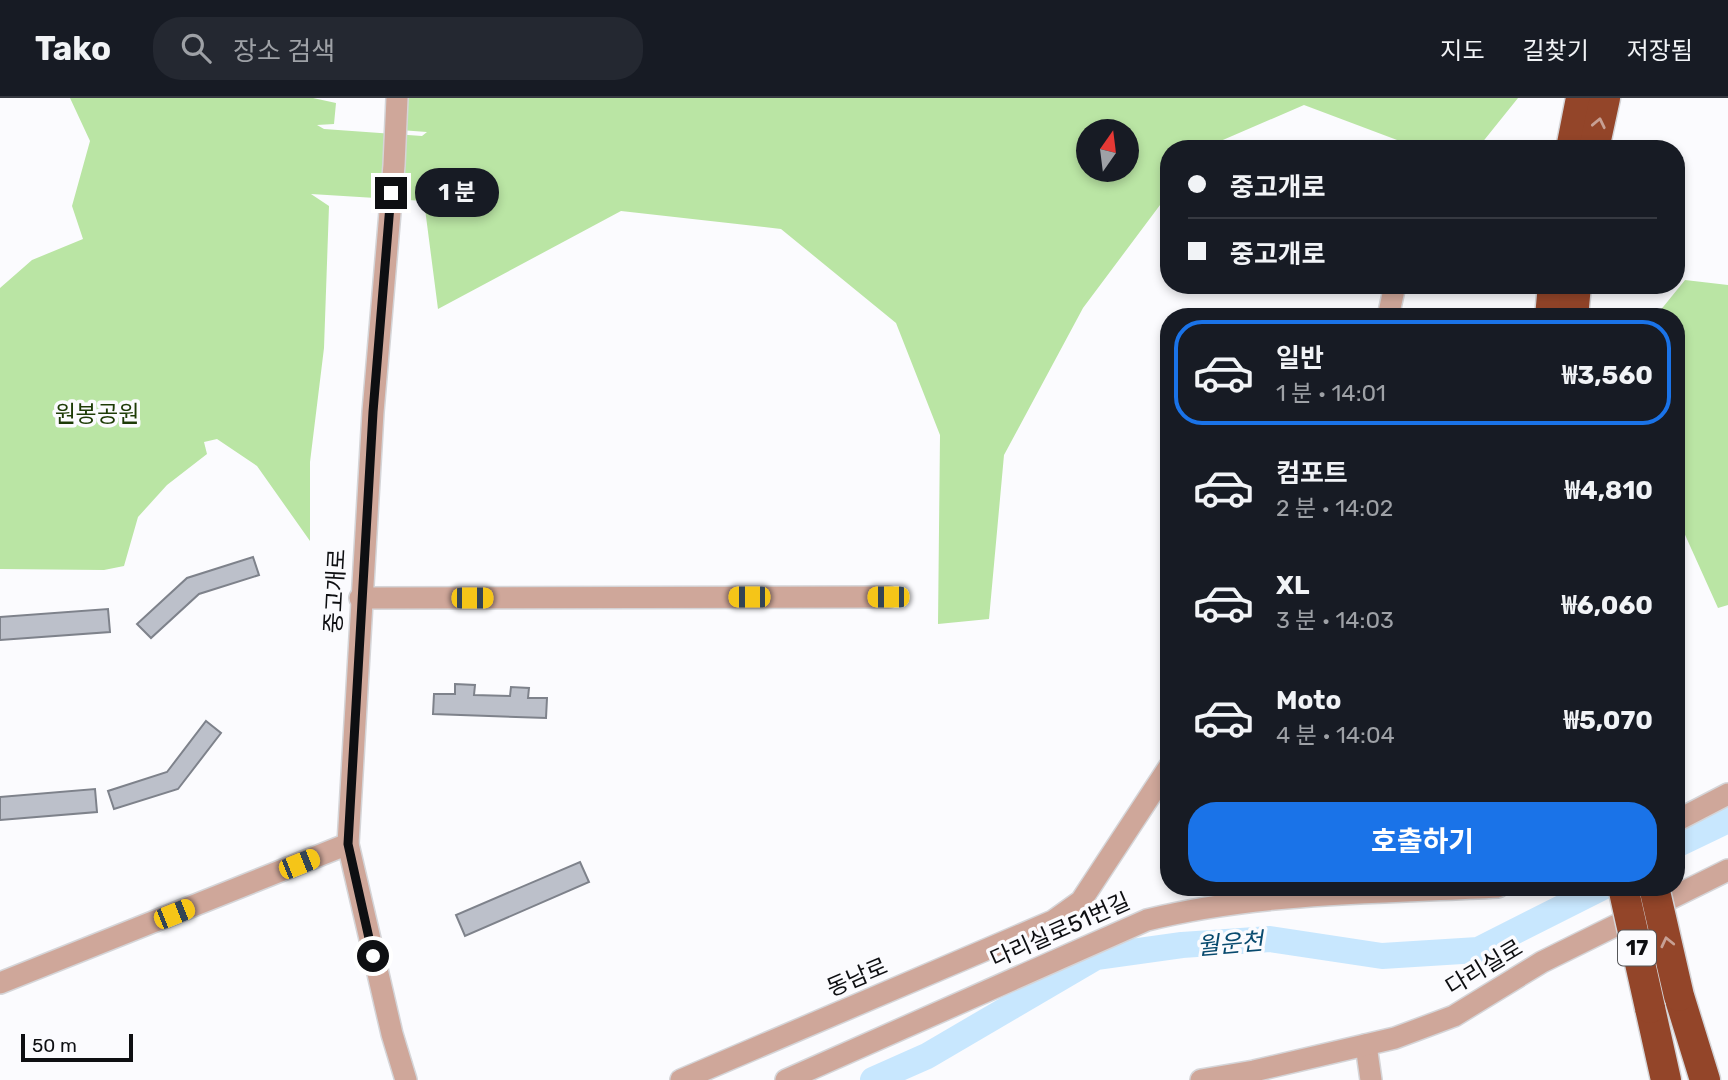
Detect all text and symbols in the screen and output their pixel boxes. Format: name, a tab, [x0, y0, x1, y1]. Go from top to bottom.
search box	[153, 17, 643, 80]
text: Tako	[35, 29, 111, 68]
icon: search	[177, 29, 215, 67]
text: 장소 검색	[233, 36, 335, 67]
text: 지도	[1440, 37, 1485, 65]
text: 길찾기	[1523, 37, 1589, 65]
text: 저장됨	[1627, 37, 1693, 65]
one-way arrow	[1591, 117, 1606, 129]
north arrow	[1076, 119, 1139, 182]
map controls	[1076, 119, 1139, 182]
callout: 1 분	[416, 168, 500, 217]
text: 중고개로	[1230, 172, 1326, 203]
route end	[375, 177, 407, 209]
text: 1 분	[438, 178, 476, 206]
text: 중고개로	[1230, 239, 1326, 270]
icon: car	[1192, 341, 1255, 404]
text: 일반	[1276, 343, 1324, 374]
text: ₩3,560	[1562, 360, 1653, 391]
text: 1 분 · 14:01	[1276, 379, 1386, 407]
park label: 원봉공원	[55, 400, 139, 428]
icon: car	[1192, 456, 1255, 519]
text: 컴포트	[1276, 458, 1348, 489]
text: ₩4,810	[1565, 475, 1653, 506]
text: 2 분 · 14:02	[1276, 494, 1393, 522]
street label: 중고개로	[319, 548, 351, 634]
text: XL	[1276, 570, 1309, 601]
icon: car	[1192, 571, 1255, 634]
car	[729, 587, 771, 608]
car	[868, 587, 910, 608]
car	[452, 588, 494, 609]
text: ₩6,060	[1561, 590, 1653, 621]
text: 3 분 · 14:03	[1276, 606, 1394, 634]
text: Moto	[1276, 685, 1341, 716]
icon: car	[1192, 686, 1255, 749]
text: ₩5,070	[1564, 705, 1653, 736]
text: 4 분 · 14:04	[1276, 721, 1395, 749]
button: 호출하기	[1188, 802, 1657, 882]
car	[276, 846, 323, 882]
street label: 다리실로51번길	[986, 887, 1134, 973]
car	[151, 896, 198, 932]
water label: 월운천	[1196, 927, 1267, 961]
road number: 17	[1618, 930, 1656, 966]
street label: 다리실로	[1441, 933, 1527, 1001]
one-way arrow	[1660, 936, 1675, 948]
route start	[357, 940, 389, 972]
street label: 동남로	[822, 952, 892, 1002]
scale bar	[21, 1031, 133, 1063]
text: 50 m	[32, 1034, 77, 1057]

